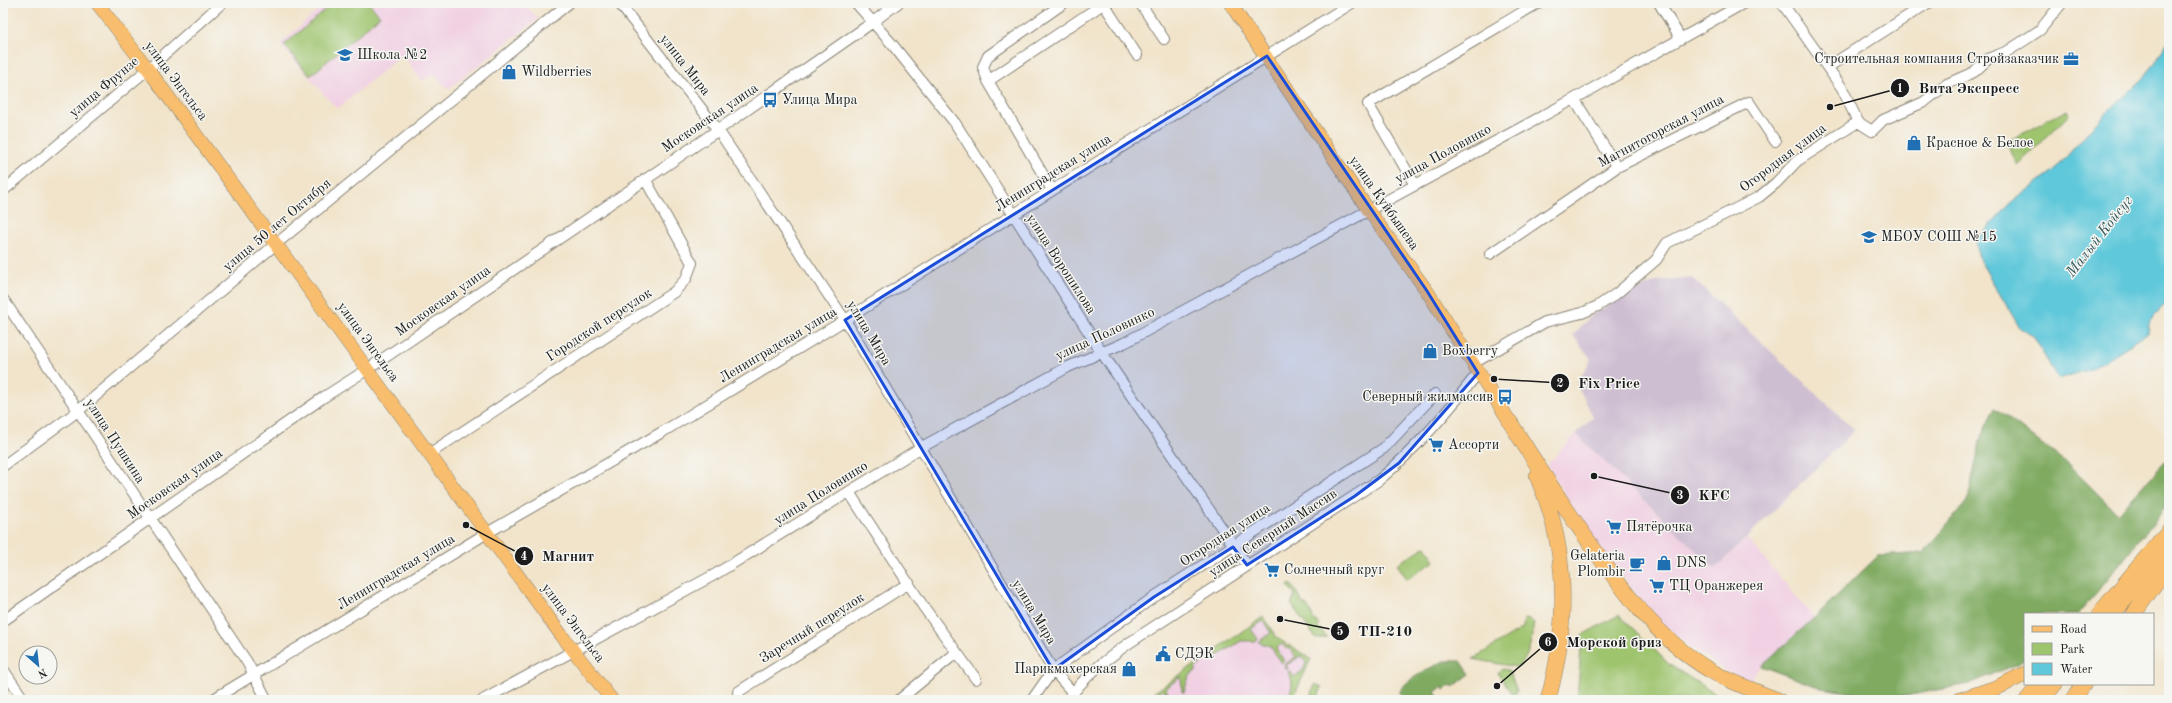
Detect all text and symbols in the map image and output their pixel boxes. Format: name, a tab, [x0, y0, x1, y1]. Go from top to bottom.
street label: улица Мира	[657, 32, 713, 98]
street label: улица Энгельса	[142, 39, 210, 123]
school or university icon: Школа №2	[336, 46, 354, 64]
place label: Школа №2	[357, 48, 427, 62]
office icon: Строительная компания Стройзаказчик	[2062, 50, 2080, 68]
place label: Строительная компания Стройзаказчик	[1814, 52, 2059, 66]
street label: улица Фрунзе	[67, 54, 141, 120]
shop icon: Wildberries	[500, 63, 518, 81]
place label: Wildberries	[521, 65, 592, 79]
callout: Вита Экспресс	[1890, 74, 2027, 101]
street label: Московская улица	[659, 81, 761, 155]
text: Вита Экспресс	[1918, 82, 2020, 97]
text: 1	[1897, 83, 1903, 95]
bus stop icon: Улица Мира	[761, 91, 779, 109]
street label: Магнитогорская улица	[1596, 92, 1726, 170]
place label: Улица Мира	[782, 93, 857, 107]
street label: Огородная улица	[1737, 121, 1829, 195]
street label: улица Половинко	[1393, 122, 1493, 186]
street label: Ленинградская улица	[992, 131, 1114, 215]
shop icon: Красное & Белое	[1905, 134, 1923, 152]
place label: Красное & Белое	[1926, 136, 2033, 150]
street label: улица Куйбышева	[1346, 153, 1422, 253]
street label: улица 50 лет Октября	[220, 176, 334, 274]
water label: Малый Койсуг	[2063, 193, 2136, 281]
street label: улица Ворошилова	[1023, 211, 1099, 317]
school or university icon: МБОУ СОШ №15	[1860, 228, 1878, 246]
place label: МБОУ СОШ №15	[1881, 230, 1997, 244]
street label: Московская улица	[393, 263, 493, 339]
street label: Городской переулок	[544, 286, 654, 364]
street label: улица Мира	[844, 298, 894, 368]
street label: улица Энгельса	[334, 300, 402, 385]
street label: Ленинградская улица	[717, 304, 839, 386]
street label: улица Половинко	[1053, 305, 1157, 363]
shop icon: Boxberry	[1421, 342, 1439, 360]
place label: Boxberry	[1442, 344, 1499, 358]
callout: Fix Price	[1550, 369, 1648, 396]
text: Fix Price	[1578, 377, 1640, 392]
text: 2	[1557, 378, 1564, 390]
bus stop icon: Северный жилмассив	[1496, 388, 1514, 406]
place label: Северный жилмассив	[1362, 390, 1493, 404]
street label: улица Пушкина	[82, 396, 148, 486]
supermarket icon: Ассорти	[1427, 436, 1445, 454]
place label: Ассорти	[1448, 438, 1499, 452]
street label: Московская улица	[125, 446, 225, 522]
street label: улица Половинко	[772, 459, 870, 527]
callout: KFC	[1670, 481, 1738, 508]
street label: улица Северный Массив	[1207, 486, 1340, 580]
text: KFC	[1698, 489, 1730, 504]
text: 3	[1677, 490, 1684, 502]
street label: Огородная улица	[1177, 501, 1273, 569]
supermarket icon: Пятёрочка	[1605, 518, 1623, 536]
place label: Пятёрочка	[1626, 520, 1693, 534]
street label: Ленинградская улица	[335, 531, 457, 613]
callout: Магнит	[514, 542, 602, 569]
place label: Gelateria Plombir	[1570, 549, 1625, 579]
text: Магнит	[542, 550, 594, 565]
text: 4	[521, 551, 528, 563]
shop icon: DNS	[1655, 554, 1673, 572]
cafe icon: Gelateria Plombir	[1628, 555, 1646, 573]
place label: DNS	[1676, 556, 1706, 570]
supermarket icon: Солнечный круг	[1263, 561, 1281, 579]
place label: Солнечный круг	[1284, 563, 1384, 577]
street label: улица Мира	[1009, 577, 1059, 647]
supermarket icon: ТЦ Оранжерея	[1648, 577, 1666, 595]
place label: ТЦ Оранжерея	[1669, 579, 1763, 593]
street label: улица Энгельса	[539, 581, 607, 665]
street label: Заречный переулок	[757, 590, 867, 666]
legend	[2024, 613, 2154, 685]
callout: ТП-210	[1330, 617, 1421, 644]
text: Road	[2060, 624, 2087, 636]
text: 5	[1337, 625, 1344, 638]
text: ТП-210	[1358, 625, 1412, 640]
callout: Морской бриз	[1538, 628, 1669, 655]
text: Морской бриз	[1566, 636, 1662, 651]
text: 6	[1545, 637, 1552, 649]
text: Park	[2060, 644, 2085, 656]
north arrow	[18, 645, 58, 685]
public building icon: СДЭК	[1154, 645, 1172, 663]
place label: СДЭК	[1175, 647, 1214, 661]
shop icon: Парикмахерская	[1120, 660, 1138, 678]
place label: Парикмахерская	[1014, 662, 1117, 676]
text: Water	[2060, 664, 2093, 676]
text: N	[35, 666, 48, 680]

